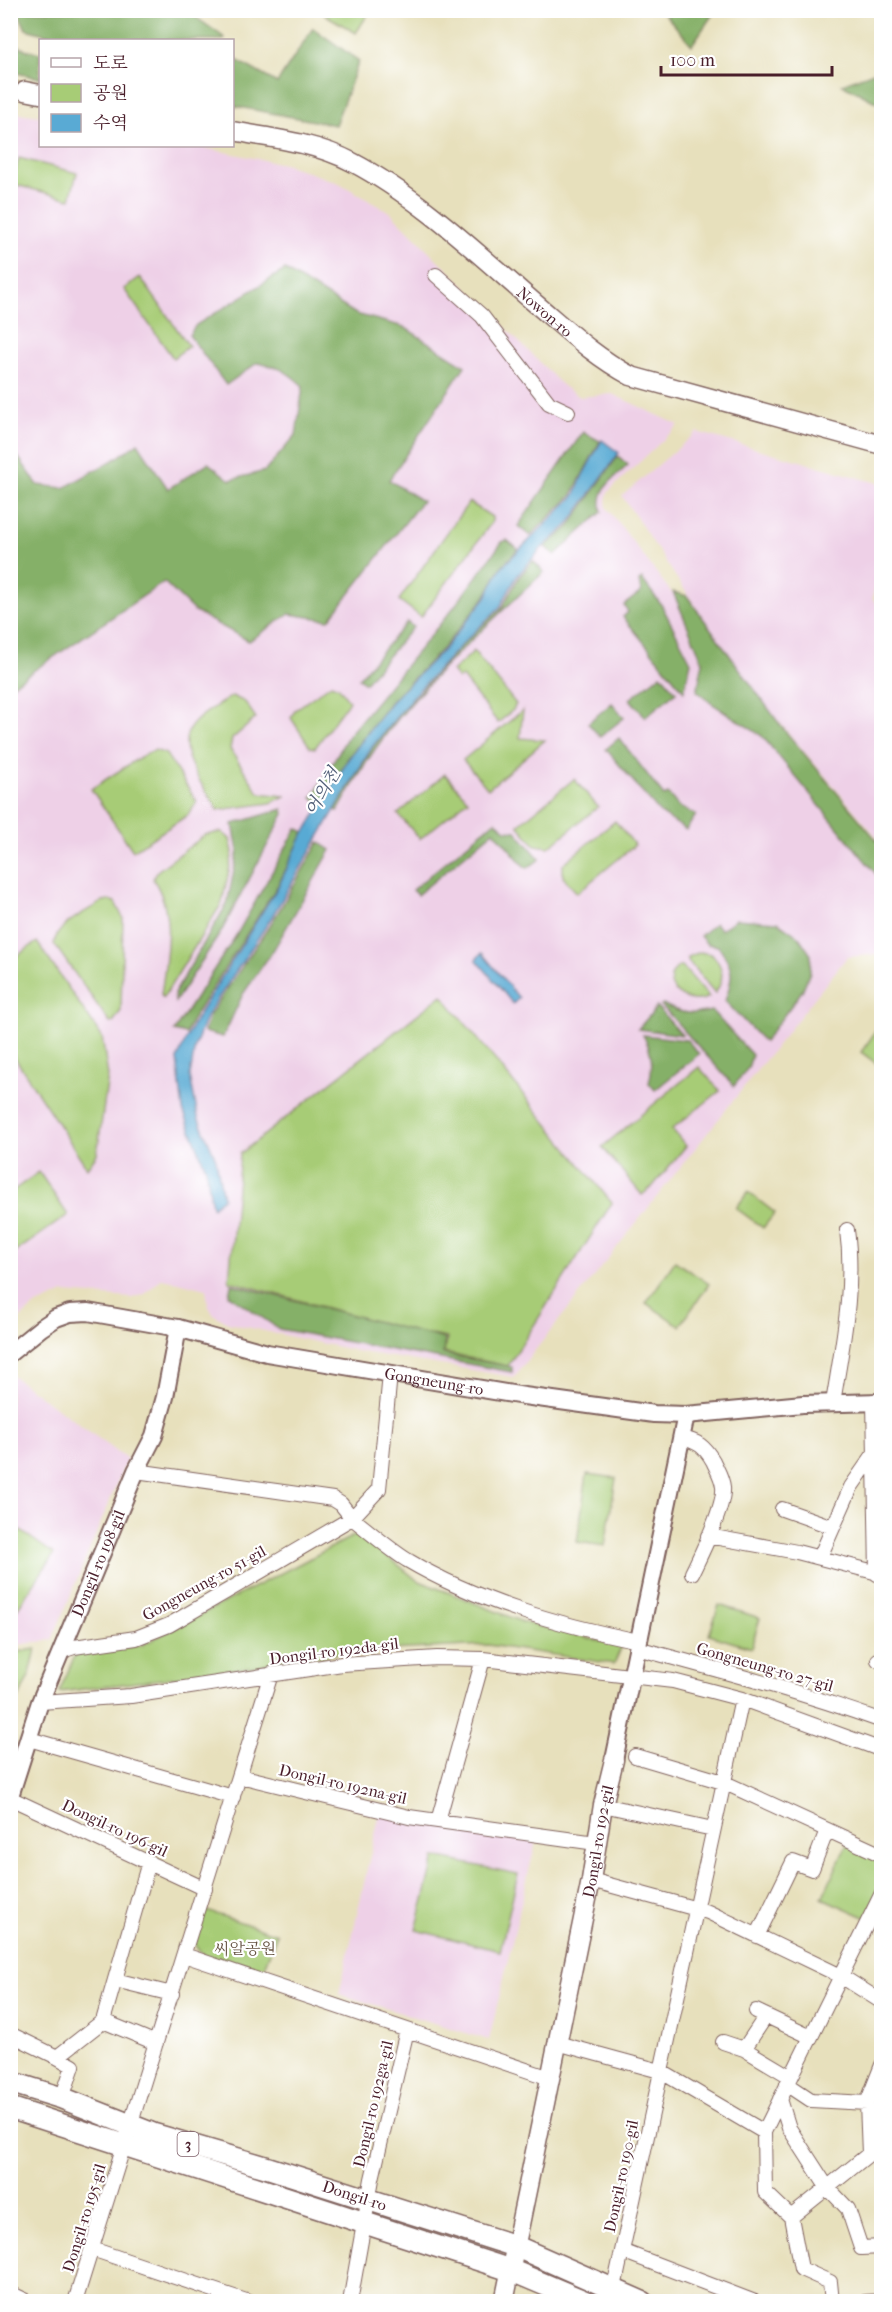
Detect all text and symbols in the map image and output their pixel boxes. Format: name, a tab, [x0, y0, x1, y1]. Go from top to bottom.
legend	[39, 39, 234, 147]
scale bar	[661, 39, 832, 77]
text: 100 m	[670, 50, 715, 71]
text: 도로	[93, 53, 128, 74]
text: 공원	[93, 83, 128, 104]
text: 수역	[93, 113, 128, 134]
street label: Nowon-ro	[513, 282, 577, 341]
water label: 어의천	[301, 763, 346, 820]
street label: Gongneung-ro	[383, 1363, 485, 1399]
street label: Dongil-ro 198-gil	[67, 1506, 129, 1619]
street label: Gongneung-ro 51-gil	[139, 1541, 270, 1625]
street label: Dongil-ro 192da-gil	[268, 1634, 400, 1668]
street label: Gongneung-ro 27-gil	[694, 1638, 836, 1696]
street label: Dongil-ro 192na-gil	[277, 1760, 409, 1808]
street label: Dongil-ro 192-gil	[578, 1783, 617, 1899]
street label: Dongil-ro 196-gil	[59, 1795, 171, 1861]
park label: 씨알공원	[214, 1939, 276, 1958]
street label: Dongil-ro 192ga-gil	[349, 2038, 397, 2169]
street label: Dongil-ro 190-gil	[600, 2117, 642, 2234]
road number: 3	[178, 2132, 198, 2156]
street label: Dongil-ro 195-gil	[58, 2161, 110, 2275]
street label: Dongil-ro	[320, 2176, 389, 2214]

